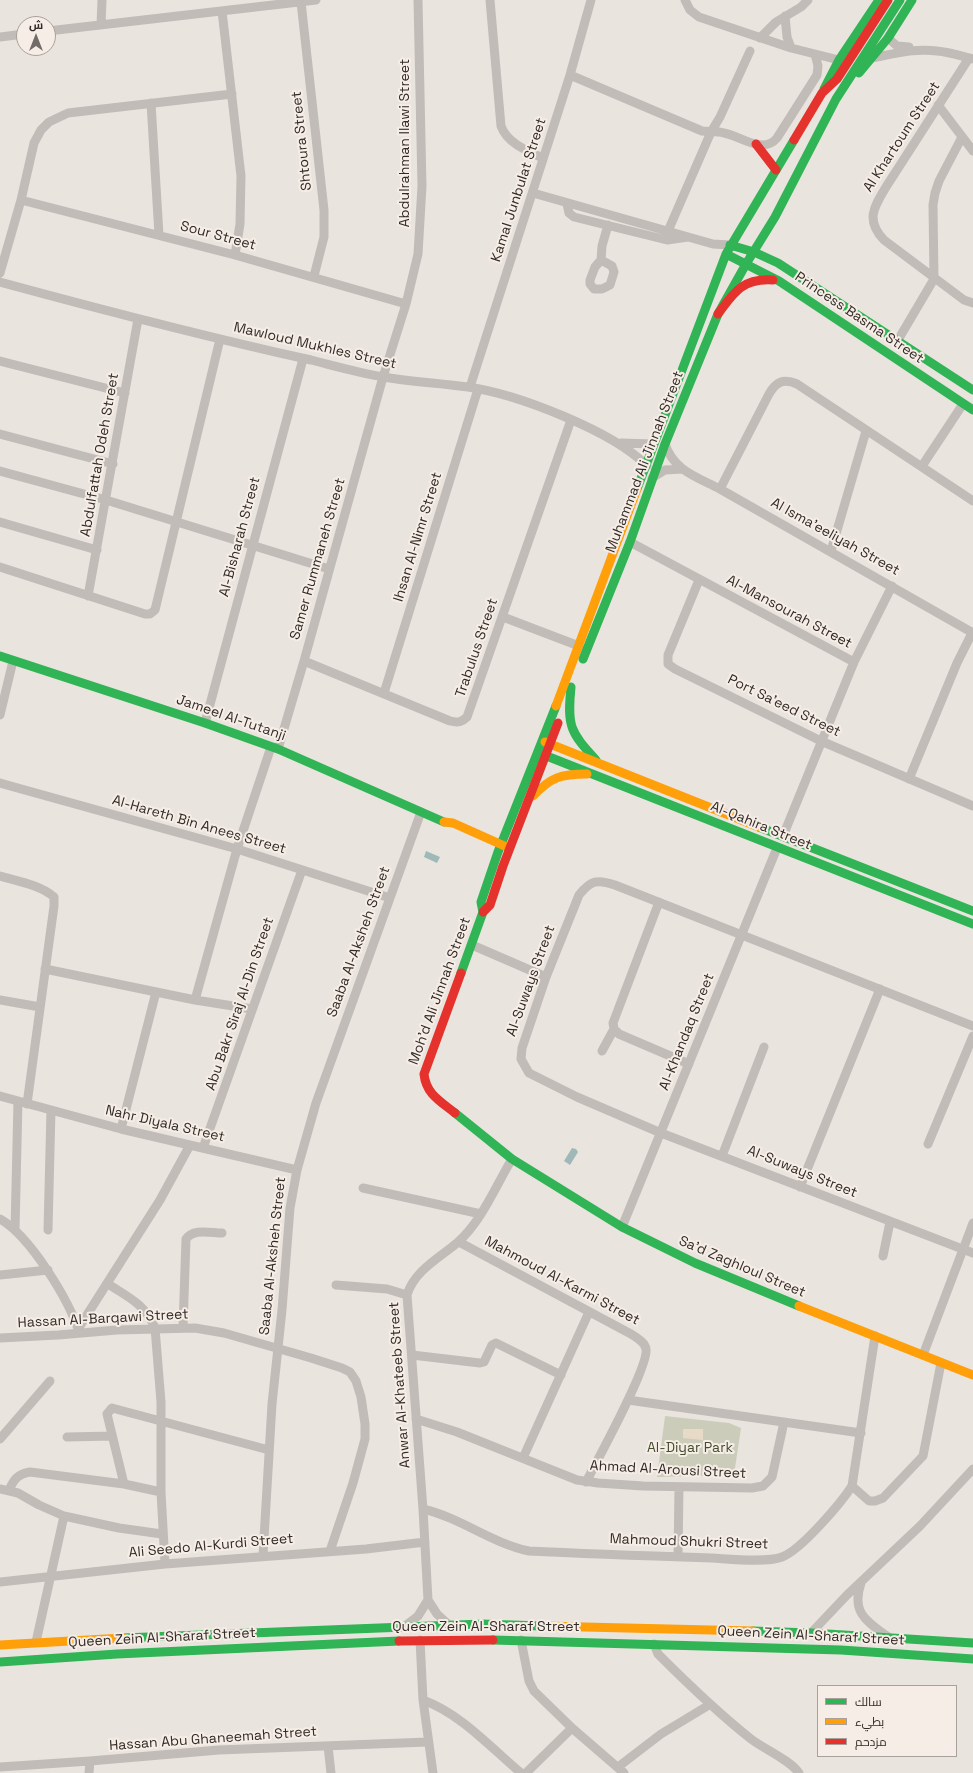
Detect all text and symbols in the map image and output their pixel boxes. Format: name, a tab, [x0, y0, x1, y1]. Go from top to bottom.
north arrow	[16, 16, 56, 56]
text: ش	[29, 18, 43, 32]
street label: Abdulrahman Ilawi Street	[397, 59, 413, 227]
street label: Al Khartoum Street	[860, 79, 944, 195]
street label: Shtoura Street	[288, 90, 316, 192]
street label: Kamal Junbulat Street	[488, 116, 550, 264]
street label: Sour Street	[178, 218, 258, 254]
street label: Princess Basma Street	[791, 269, 927, 367]
street label: Mawloud Mukhles Street	[232, 319, 398, 373]
street label: Muhammad Ali Jinnah Street	[603, 369, 687, 555]
street label: Abdulfattah Odeh Street	[77, 372, 123, 538]
street label: Ihsan Al-Nimr Street	[390, 470, 446, 604]
street label: Al-Bisharah Street	[216, 475, 264, 599]
street label: Samer Rummaneh Street	[287, 476, 349, 642]
street label: Al Isma'eeliyah Street	[768, 495, 902, 579]
street label: Al-Mansourah Street	[723, 572, 855, 652]
street label: Trabulus Street	[452, 596, 502, 700]
street label: Port Sa'eed Street	[725, 671, 843, 741]
street label: Jameel Al-Tutanji	[174, 691, 288, 745]
street label: Al-Hareth Bin Anees Street	[110, 792, 288, 858]
street label: Al-Qahira Street	[708, 798, 814, 854]
street label: Saaba Al-Aksheh Street	[324, 864, 394, 1020]
street label: Abu Bakr Siraj Al-Din Street	[202, 915, 278, 1093]
street label: Moh'd Ali Jinnah Street	[405, 915, 475, 1067]
street label: Al-Suways Street	[503, 923, 559, 1039]
street label: Al-Khandaq Street	[656, 971, 718, 1093]
street label: Nahr Diyala Street	[104, 1102, 226, 1146]
street label: Al-Suways Street	[745, 1142, 859, 1202]
street label: Saaba Al-Aksheh Street	[256, 1176, 290, 1336]
street label: Mahmoud Al-Karmi Street	[482, 1233, 642, 1329]
street label: Sa'd Zaghloul Street	[676, 1233, 808, 1301]
street label: Anwar Al-Khateeb Street	[386, 1301, 414, 1469]
street label: Hassan Al-Barqawi Street	[17, 1306, 189, 1332]
park label: Al-Diyar Park	[647, 1440, 733, 1456]
street label: Ahmad Al-Arousi Street	[589, 1458, 747, 1482]
street label: Ali Seedo Al-Kurdi Street	[128, 1530, 294, 1562]
street label: Mahmoud Shukri Street	[609, 1531, 769, 1553]
street label: Queen Zein Al-Sharaf Street	[392, 1619, 580, 1635]
street label: Queen Zein Al-Sharaf Street	[717, 1623, 905, 1649]
street label: Queen Zein Al-Sharaf Street	[68, 1625, 256, 1651]
legend	[817, 1685, 957, 1757]
text: سالك	[855, 1694, 882, 1710]
text: بطيء	[855, 1714, 884, 1730]
street label: Hassan Abu Ghaneemah Street	[109, 1723, 317, 1755]
text: مزدحم	[855, 1734, 887, 1750]

